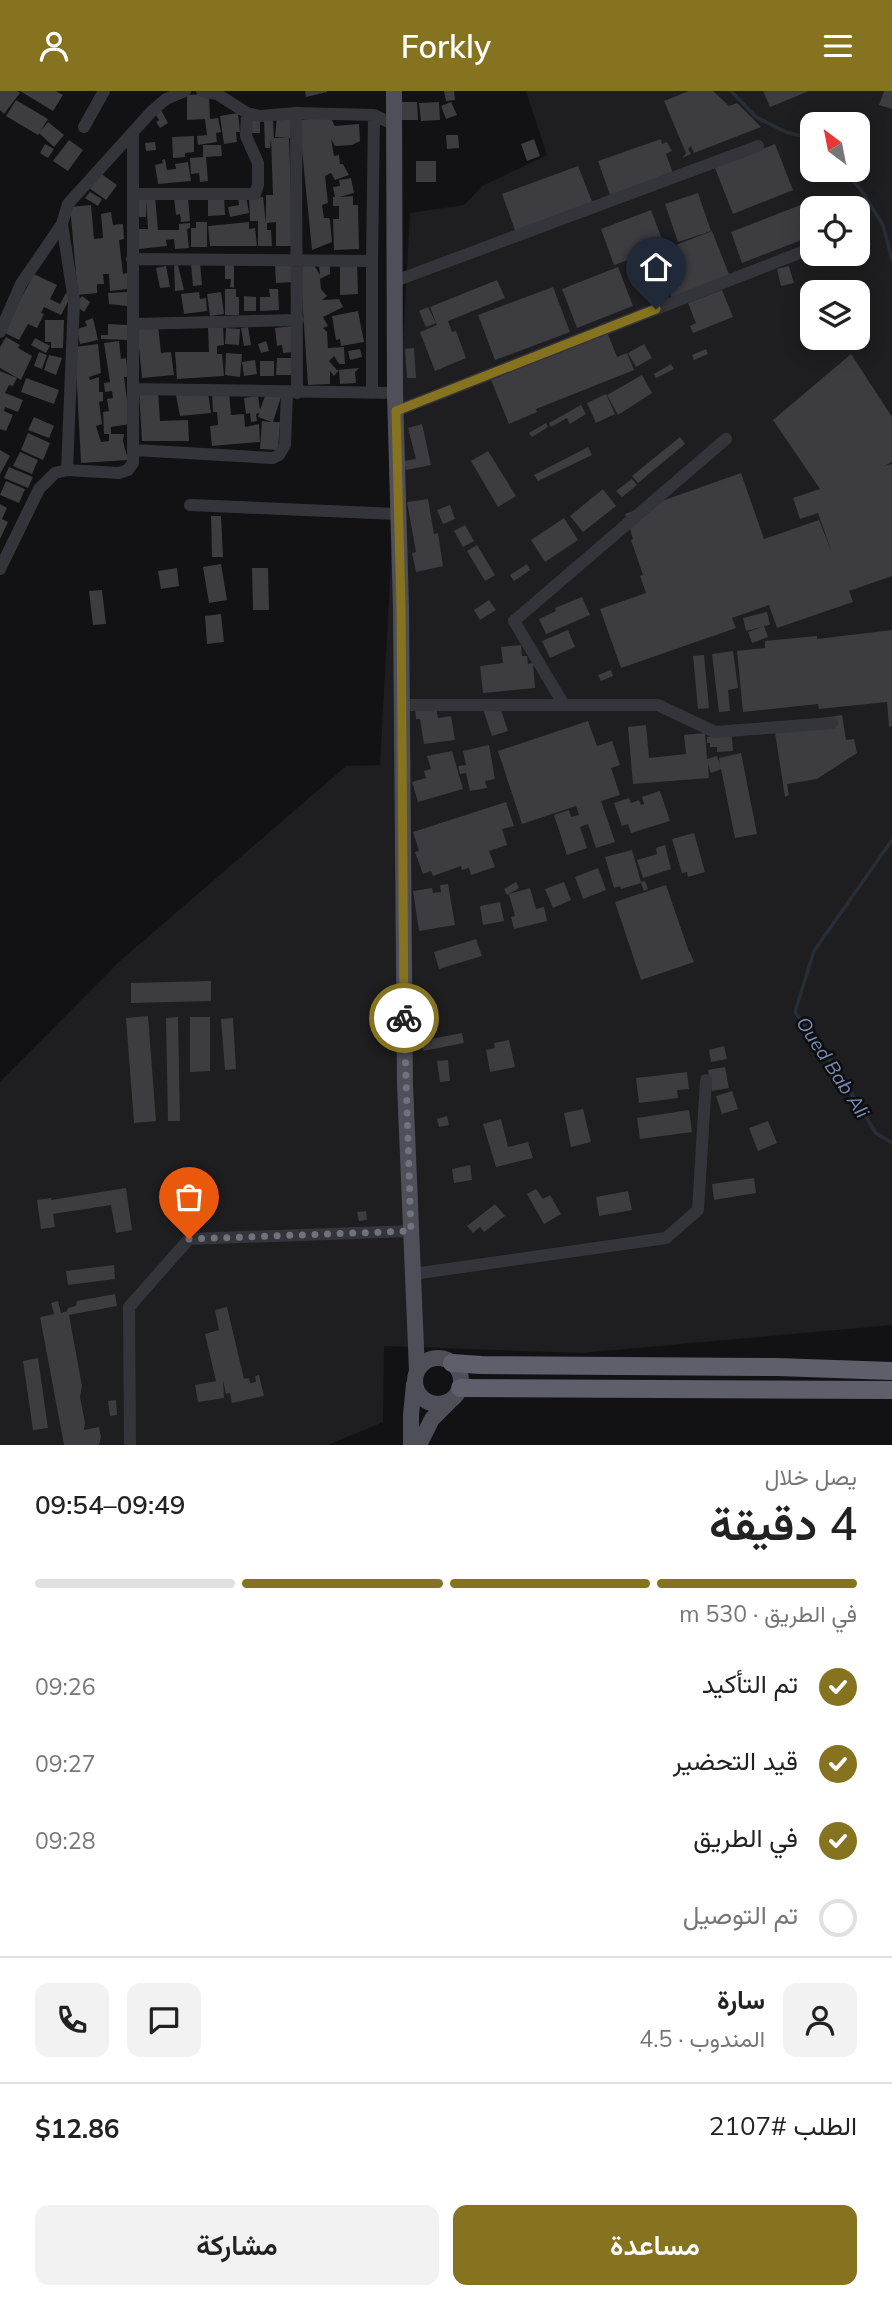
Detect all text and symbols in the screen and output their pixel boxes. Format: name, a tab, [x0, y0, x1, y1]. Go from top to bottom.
text: Forkly	[401, 26, 491, 66]
icon: person	[35, 27, 73, 65]
icon: menu	[819, 27, 857, 65]
north arrow	[800, 112, 870, 182]
map controls	[800, 112, 870, 350]
button: locate	[800, 196, 870, 266]
pin	[626, 237, 686, 309]
icon: home	[637, 248, 675, 286]
button: layers	[800, 280, 870, 350]
courier	[369, 983, 439, 1053]
icon: bike	[385, 999, 423, 1037]
water label: Oued Bab Ali	[791, 1012, 875, 1123]
pin	[159, 1167, 219, 1239]
icon: bag	[170, 1178, 208, 1216]
text: يصل خلال	[765, 1462, 857, 1491]
text: 09:49–09:54	[35, 1488, 185, 1521]
text: 4 دقيقة	[709, 1494, 857, 1552]
text: في الطريق · 530 m	[679, 1599, 857, 1628]
text: تم التأكيد	[702, 1667, 798, 1700]
icon: check	[819, 1668, 857, 1706]
text: 09:26	[35, 1672, 95, 1701]
text: قيد التحضير	[673, 1744, 798, 1777]
icon: check	[819, 1745, 857, 1783]
text: 09:27	[35, 1749, 95, 1778]
text: في الطريق	[693, 1821, 798, 1854]
icon: check	[819, 1822, 857, 1860]
text: 09:28	[35, 1826, 95, 1855]
text: تم التوصيل	[683, 1898, 798, 1931]
button: phone	[35, 1983, 109, 2057]
button: chat	[127, 1983, 201, 2057]
text: سارة	[717, 1983, 765, 2016]
button: person	[783, 1983, 857, 2057]
text: المندوب · 4.5	[639, 2024, 765, 2053]
text: الطلب #2107	[709, 2109, 857, 2142]
text: $12.86	[35, 2112, 119, 2145]
button: مشاركة	[35, 2205, 439, 2285]
button: مساعدة	[453, 2205, 857, 2285]

